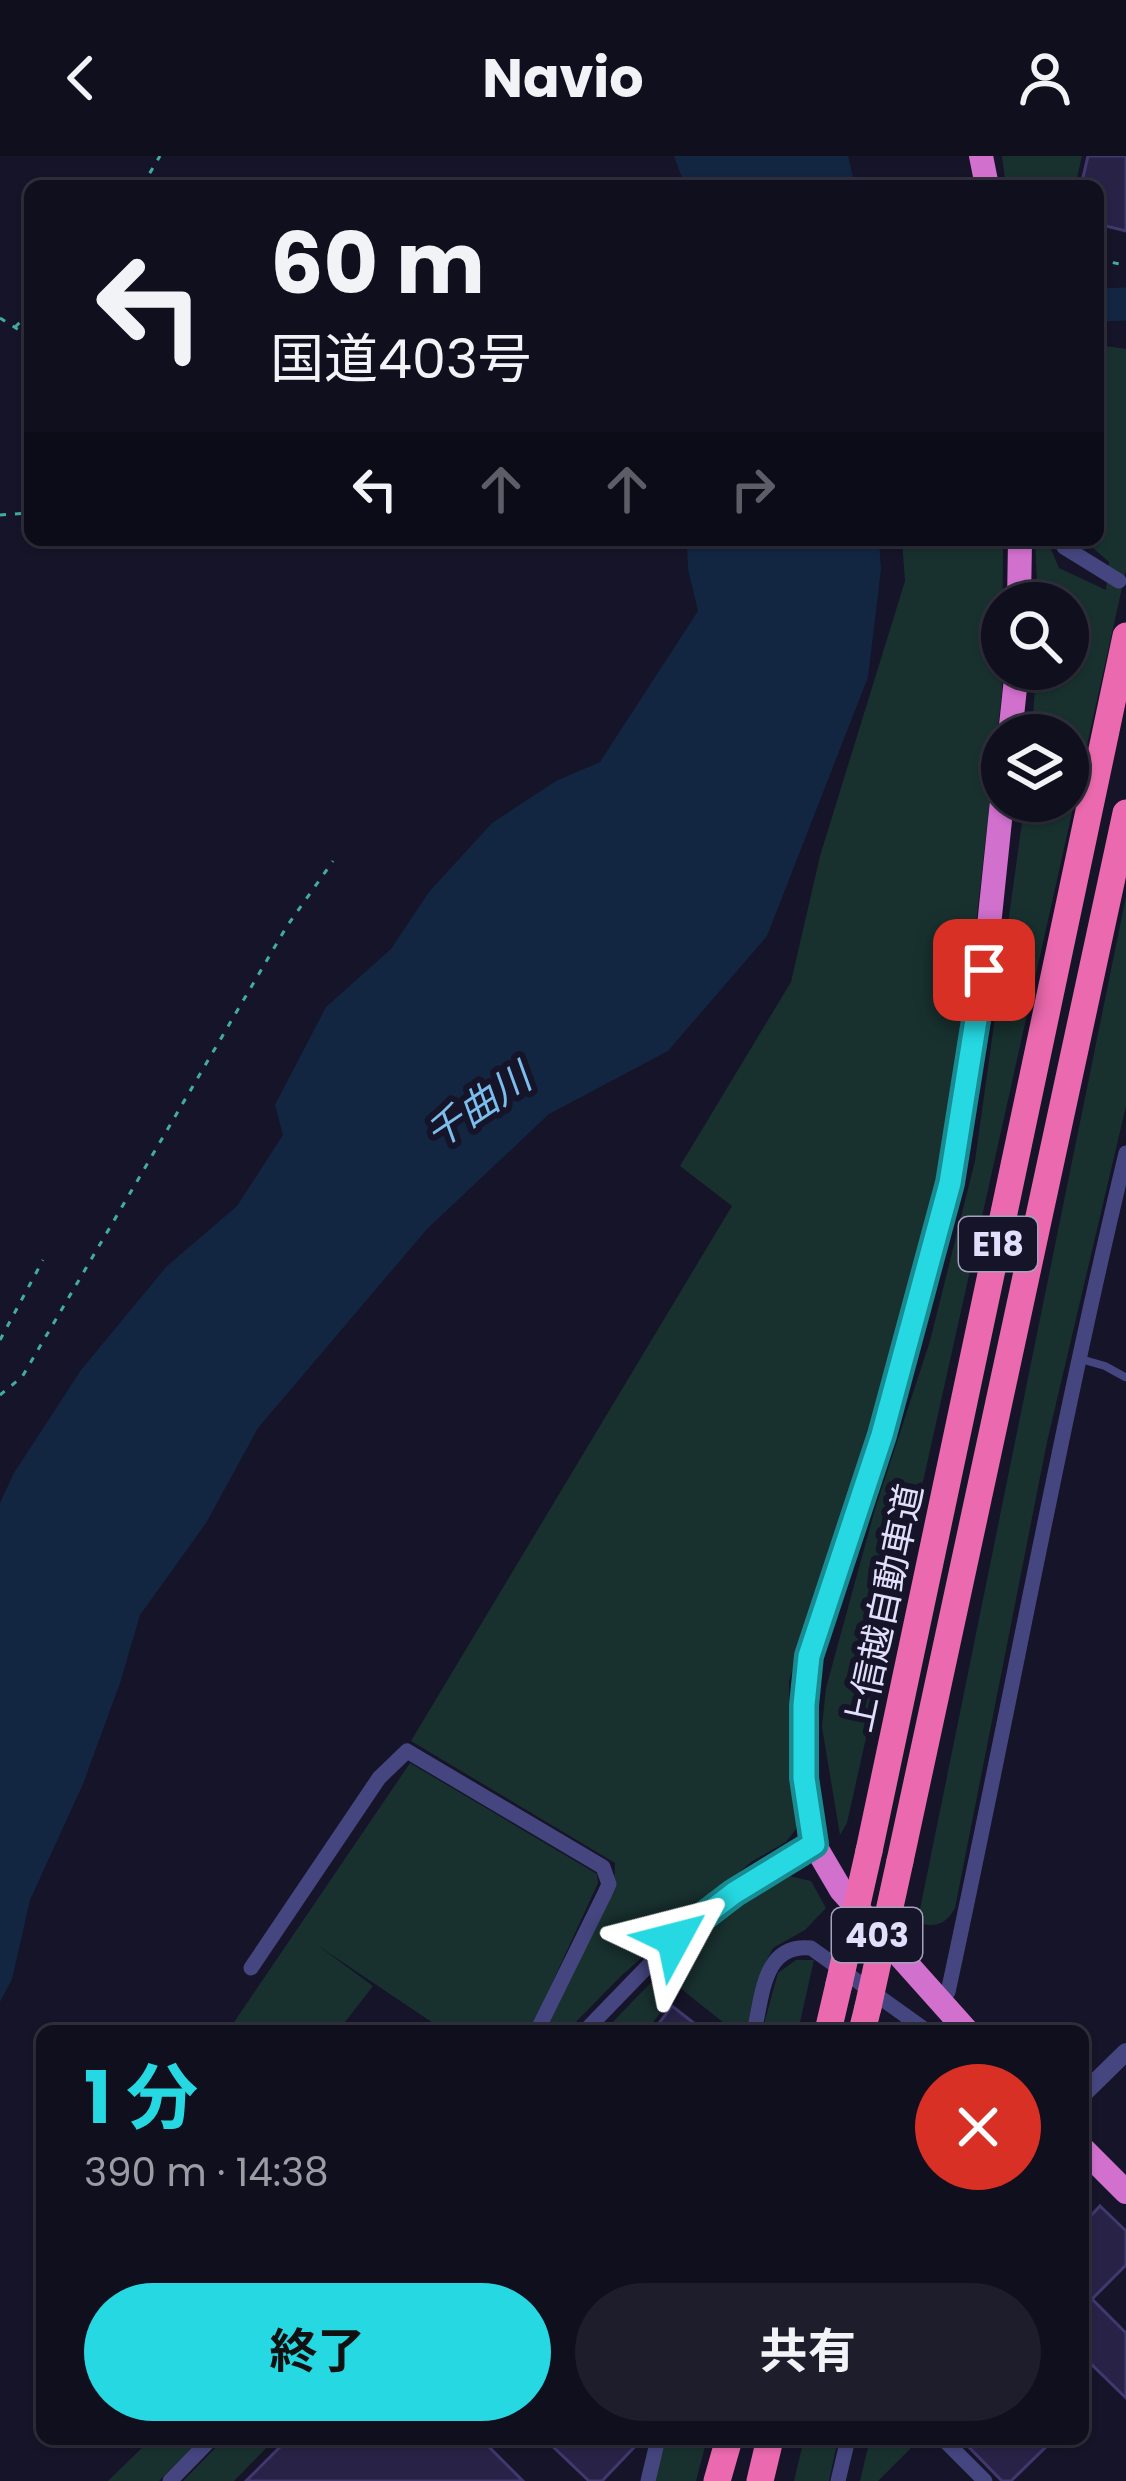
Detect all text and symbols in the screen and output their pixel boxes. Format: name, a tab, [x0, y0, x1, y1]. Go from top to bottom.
text: Navio	[482, 40, 644, 116]
icon: back	[48, 45, 114, 111]
icon: person	[1012, 45, 1078, 111]
text: 60 m	[270, 205, 485, 322]
icon: left	[72, 228, 228, 384]
text: 国道403号	[270, 321, 532, 397]
icon: left	[342, 456, 408, 522]
icon: ahead	[468, 456, 534, 522]
icon: ahead	[594, 456, 660, 522]
icon: right	[720, 456, 786, 522]
map controls	[981, 582, 1089, 822]
button: search	[981, 582, 1089, 690]
button: layers	[981, 714, 1089, 822]
pin	[933, 919, 1035, 1021]
icon: arrive	[951, 937, 1017, 1003]
water label: 千曲川	[414, 1048, 545, 1162]
road number: E18	[959, 1217, 1037, 1271]
street label: 上信越自動車道	[833, 1479, 935, 1737]
position arrow	[611, 1876, 737, 2002]
road number: 403	[832, 1908, 922, 1962]
text: 1 分	[84, 2047, 198, 2148]
button: close	[915, 2064, 1041, 2190]
text: 390 m · 14:38	[84, 2145, 329, 2200]
button: 終了	[84, 2283, 551, 2421]
button: 共有	[575, 2283, 1041, 2421]

